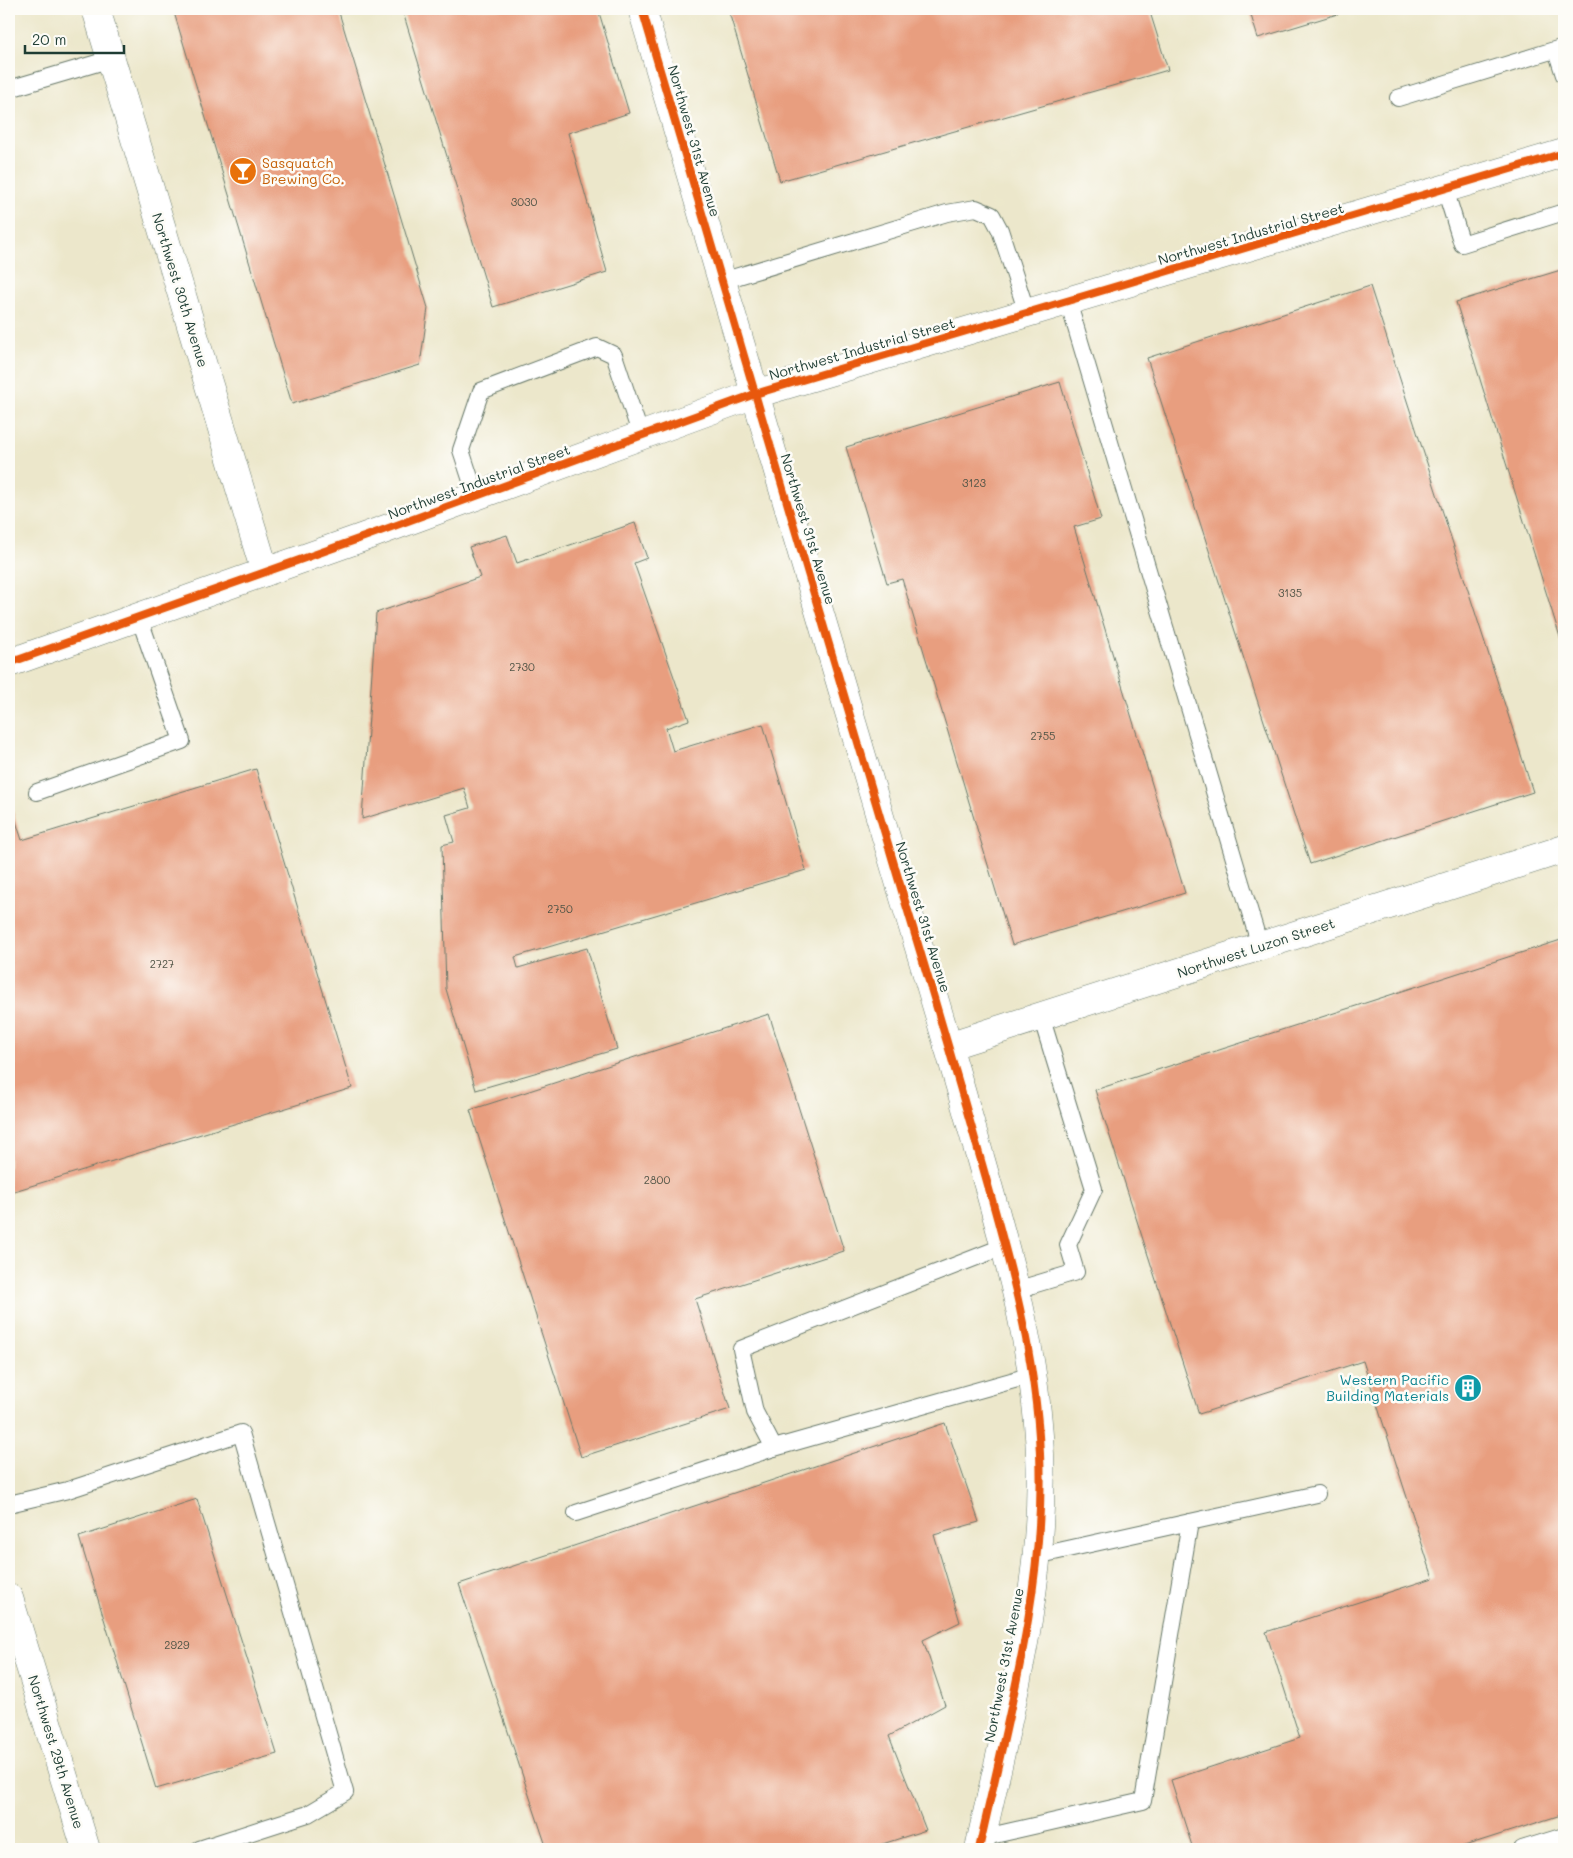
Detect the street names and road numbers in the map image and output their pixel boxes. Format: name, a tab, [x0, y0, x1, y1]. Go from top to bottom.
street label: Northwest 31st Avenue	[664, 63, 725, 219]
street label: Northwest Industrial Street	[1156, 198, 1346, 269]
street label: Northwest 30th Avenue	[148, 210, 213, 369]
street label: Northwest Industrial Street	[767, 313, 957, 384]
street label: Northwest Industrial Street	[385, 440, 573, 523]
street label: Northwest 31st Avenue	[776, 451, 841, 607]
street label: Northwest 31st Avenue	[891, 839, 956, 995]
street label: Northwest Luzon Street	[1175, 913, 1337, 982]
street label: Northwest 31st Avenue	[979, 1586, 1028, 1744]
street label: Northwest 29th Avenue	[24, 1673, 89, 1831]

